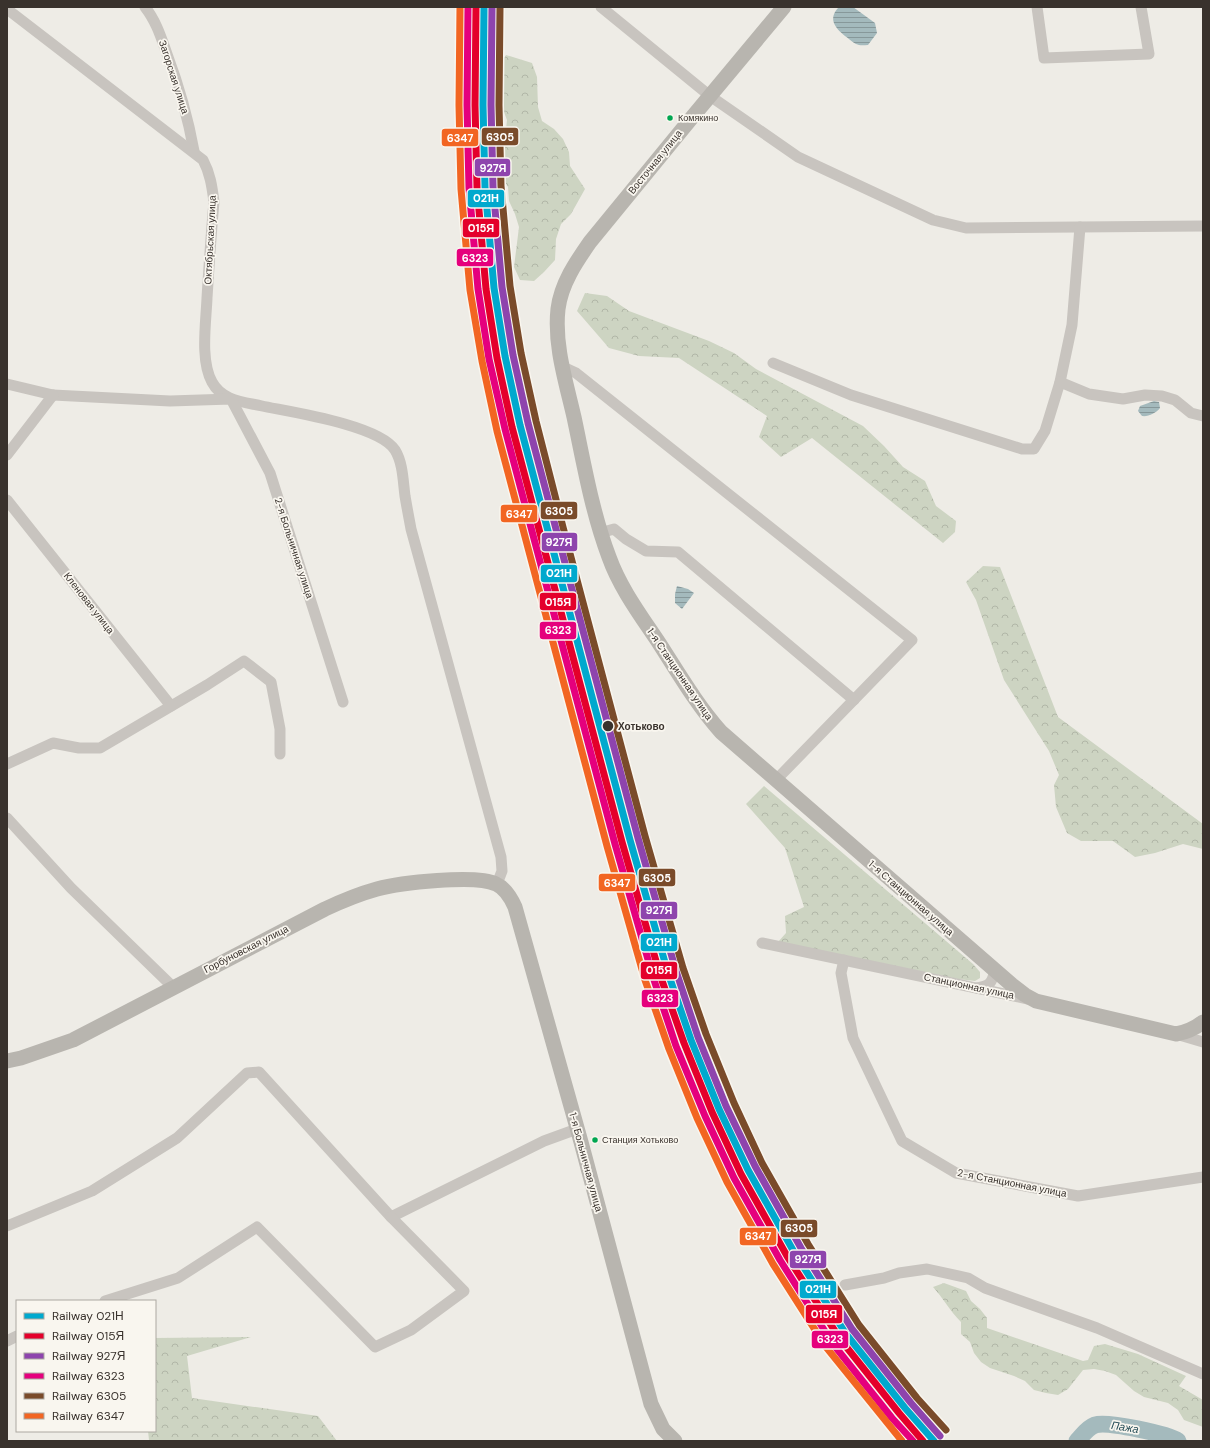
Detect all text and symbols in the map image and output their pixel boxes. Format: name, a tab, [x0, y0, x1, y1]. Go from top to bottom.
street label: Загорская улица	[156, 38, 192, 116]
place label: Комякино	[678, 112, 718, 124]
marker: Комякино	[665, 113, 675, 123]
line badge: 6305	[481, 127, 519, 146]
street label: Восточная улица	[625, 127, 685, 197]
line badge: 6347	[441, 128, 479, 147]
text: 6305	[486, 130, 514, 144]
text: 6347	[447, 131, 473, 145]
line badge: 927Я	[474, 158, 511, 177]
text: 927Я	[480, 161, 507, 175]
line badge: 021Н	[467, 189, 505, 208]
text: 021Н	[473, 191, 499, 205]
street label: Октябрьская улица	[201, 195, 219, 285]
line badge: 015Я	[462, 218, 500, 238]
text: 015Я	[468, 221, 494, 235]
line badge: 6323	[456, 248, 494, 267]
text: 6323	[462, 251, 488, 265]
street label: 2-я Больничная улица	[272, 496, 317, 600]
line badge: 6305	[540, 501, 578, 520]
line badge: 6347	[500, 504, 538, 523]
text: 6305	[545, 504, 573, 518]
text: 6347	[506, 507, 532, 521]
line badge: 927Я	[541, 532, 578, 552]
text: 927Я	[546, 535, 573, 549]
line badge: 021Н	[540, 564, 578, 583]
text: 021Н	[546, 566, 572, 580]
street label: Кленовая улица	[61, 570, 117, 637]
line badge: 015Я	[539, 592, 577, 611]
text: 015Я	[545, 595, 571, 609]
line badge: 6323	[539, 621, 577, 640]
text: 6323	[545, 623, 571, 637]
street label: 1-я Станционная улица	[644, 625, 716, 723]
marker: Хотьково	[601, 719, 615, 733]
place label: Хотьково	[618, 720, 665, 733]
street label: 1-я Станционная улица	[866, 858, 957, 939]
line badge: 6305	[638, 868, 676, 887]
text: 6305	[643, 871, 671, 885]
line badge: 6347	[598, 873, 636, 892]
text: 6347	[604, 876, 630, 890]
line badge: 927Я	[640, 901, 678, 920]
text: 927Я	[646, 903, 673, 917]
street label: Горбуновская улица	[201, 922, 291, 976]
line badge: 021Н	[640, 933, 678, 952]
text: 021Н	[646, 935, 672, 949]
line badge: 015Я	[640, 961, 678, 980]
text: 015Я	[646, 963, 672, 977]
street label: Станционная улица	[923, 970, 1016, 1002]
line badge: 6323	[641, 989, 679, 1008]
text: 6323	[647, 991, 673, 1005]
street label: 1-я Больничная улица	[566, 1111, 606, 1214]
place label: Станция Хотьково	[602, 1134, 678, 1146]
marker: Станция Хотьково	[590, 1135, 600, 1145]
street label: 2-я Станционная улица	[956, 1166, 1068, 1200]
line badge: 6305	[780, 1219, 818, 1238]
text: 6305	[785, 1221, 813, 1235]
line badge: 6347	[739, 1227, 777, 1246]
text: 6347	[745, 1229, 771, 1243]
line badge: 927Я	[789, 1250, 827, 1269]
text: 927Я	[795, 1252, 822, 1266]
line badge: 021Н	[799, 1280, 837, 1299]
text: 021Н	[805, 1282, 831, 1296]
legend	[16, 1300, 156, 1432]
line badge: 015Я	[805, 1304, 843, 1324]
text: 015Я	[811, 1307, 837, 1321]
text: Railway 021Н	[52, 1308, 124, 1324]
text: Railway 015Я	[52, 1328, 124, 1344]
line badge: 6323	[811, 1330, 849, 1349]
text: 6323	[817, 1332, 843, 1346]
text: Railway 927Я	[52, 1348, 125, 1364]
text: Railway 6323	[52, 1368, 125, 1384]
text: Railway 6305	[52, 1388, 126, 1404]
text: Railway 6347	[52, 1408, 125, 1424]
water label: Пажа	[1110, 1418, 1140, 1436]

